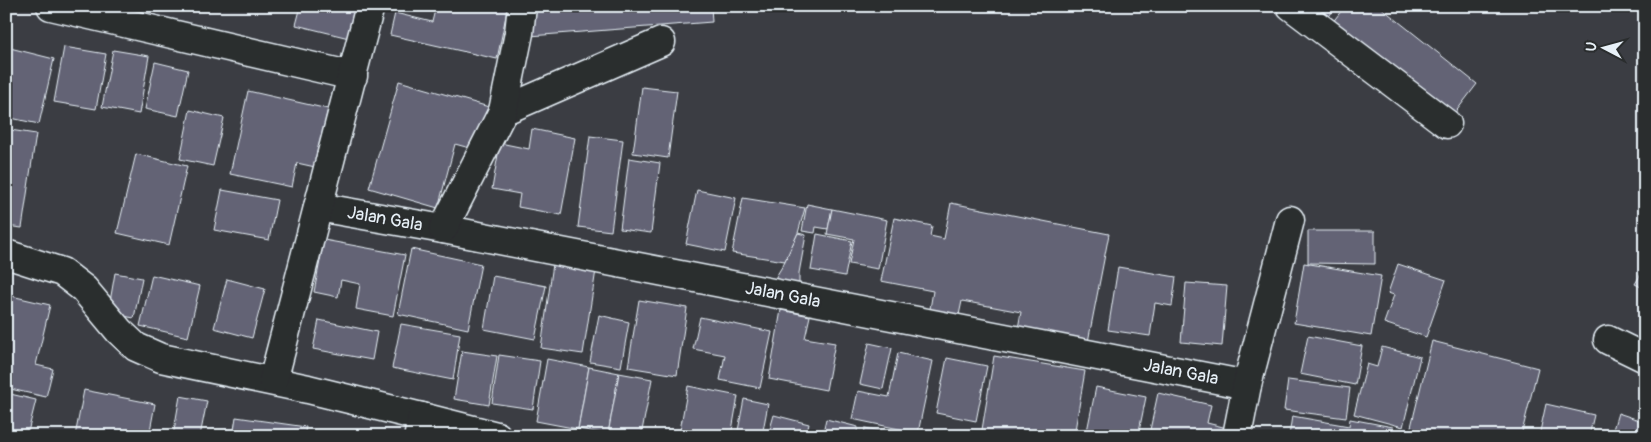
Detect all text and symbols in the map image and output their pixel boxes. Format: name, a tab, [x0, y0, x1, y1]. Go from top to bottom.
north arrow	[1578, 22, 1628, 72]
text: U	[1583, 41, 1601, 52]
street label: Jalan Gala	[345, 201, 425, 237]
street label: Jalan Gala	[743, 276, 823, 314]
street label: Jalan Gala	[1141, 353, 1221, 391]

